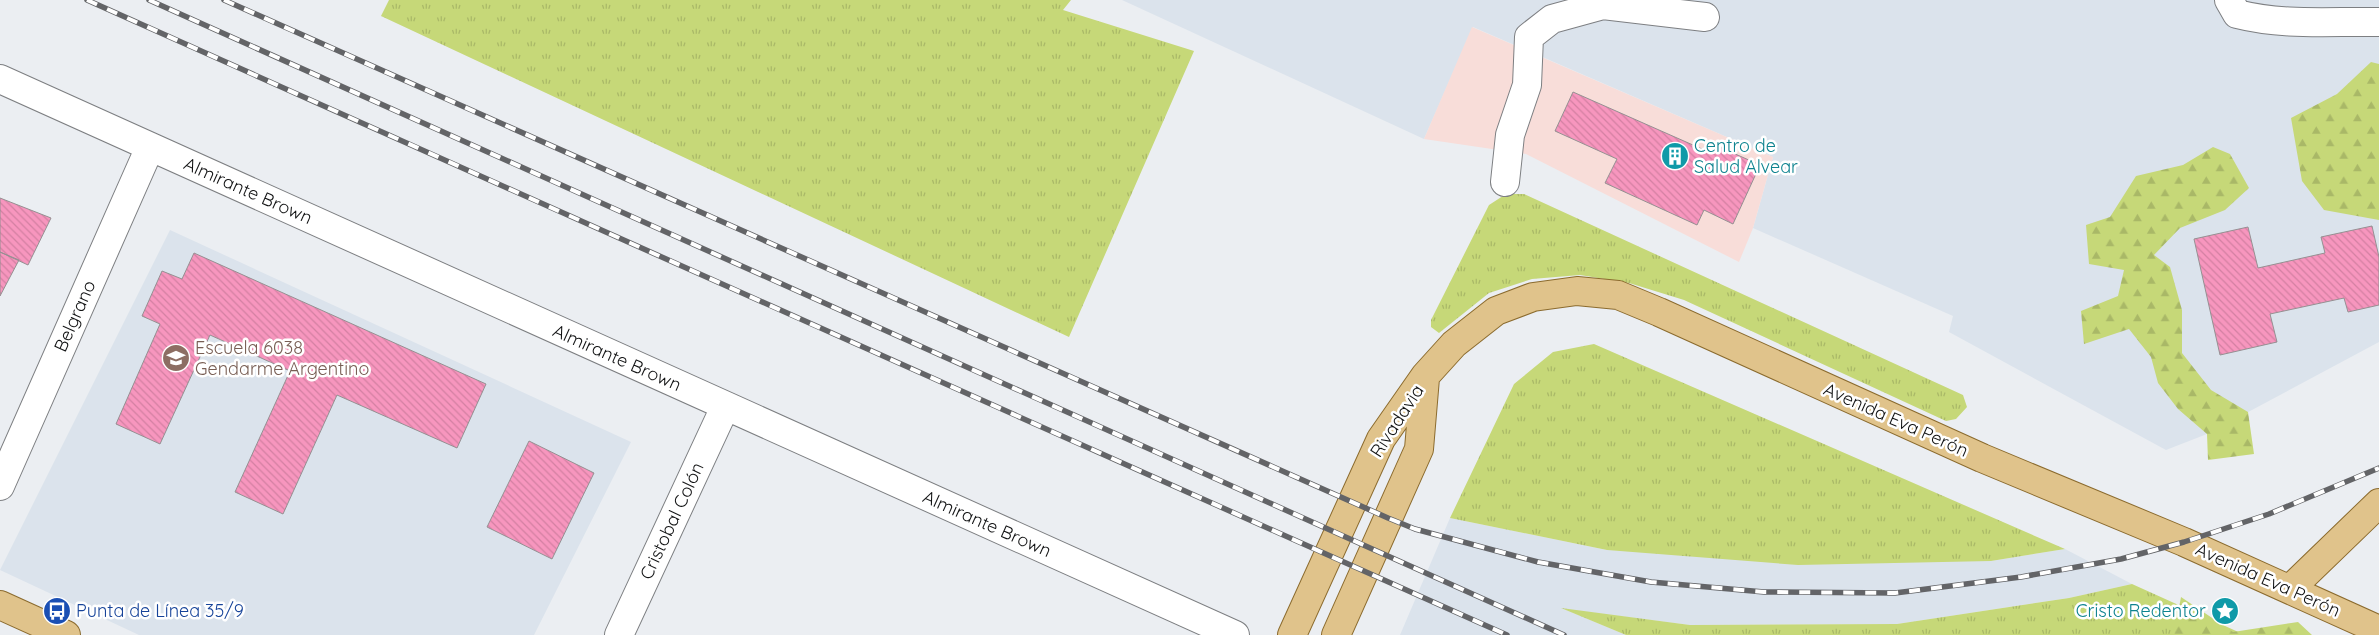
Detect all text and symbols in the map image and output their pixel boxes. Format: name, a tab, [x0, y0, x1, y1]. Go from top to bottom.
place label: Centro de Salud Alvear	[1694, 134, 1798, 178]
building icon: Centro de Salud Alvear	[1660, 141, 1690, 171]
street label: Almirante Brown	[180, 152, 316, 229]
street label: Belgrano	[49, 276, 100, 355]
street label: Almirante Brown	[549, 319, 685, 396]
place label: Escuela 6038 Gendarme Argentino	[195, 336, 369, 380]
school or university icon: Escuela 6038 Gendarme Argentino	[161, 343, 191, 373]
street label: Avenida Eva Perón	[1820, 377, 1972, 462]
street label: Rivadavia	[1365, 380, 1429, 461]
street label: Cristobal Colón	[634, 458, 709, 583]
street label: Almirante Brown	[919, 485, 1055, 562]
street label: Avenida Eva Perón	[2192, 537, 2344, 622]
bus stop icon: Punta de Línea 35/9	[42, 596, 72, 626]
place icon: Cristo Redentor	[2210, 596, 2240, 626]
place label: Punta de Línea 35/9	[76, 599, 244, 622]
place label: Cristo Redentor	[2076, 599, 2206, 622]

